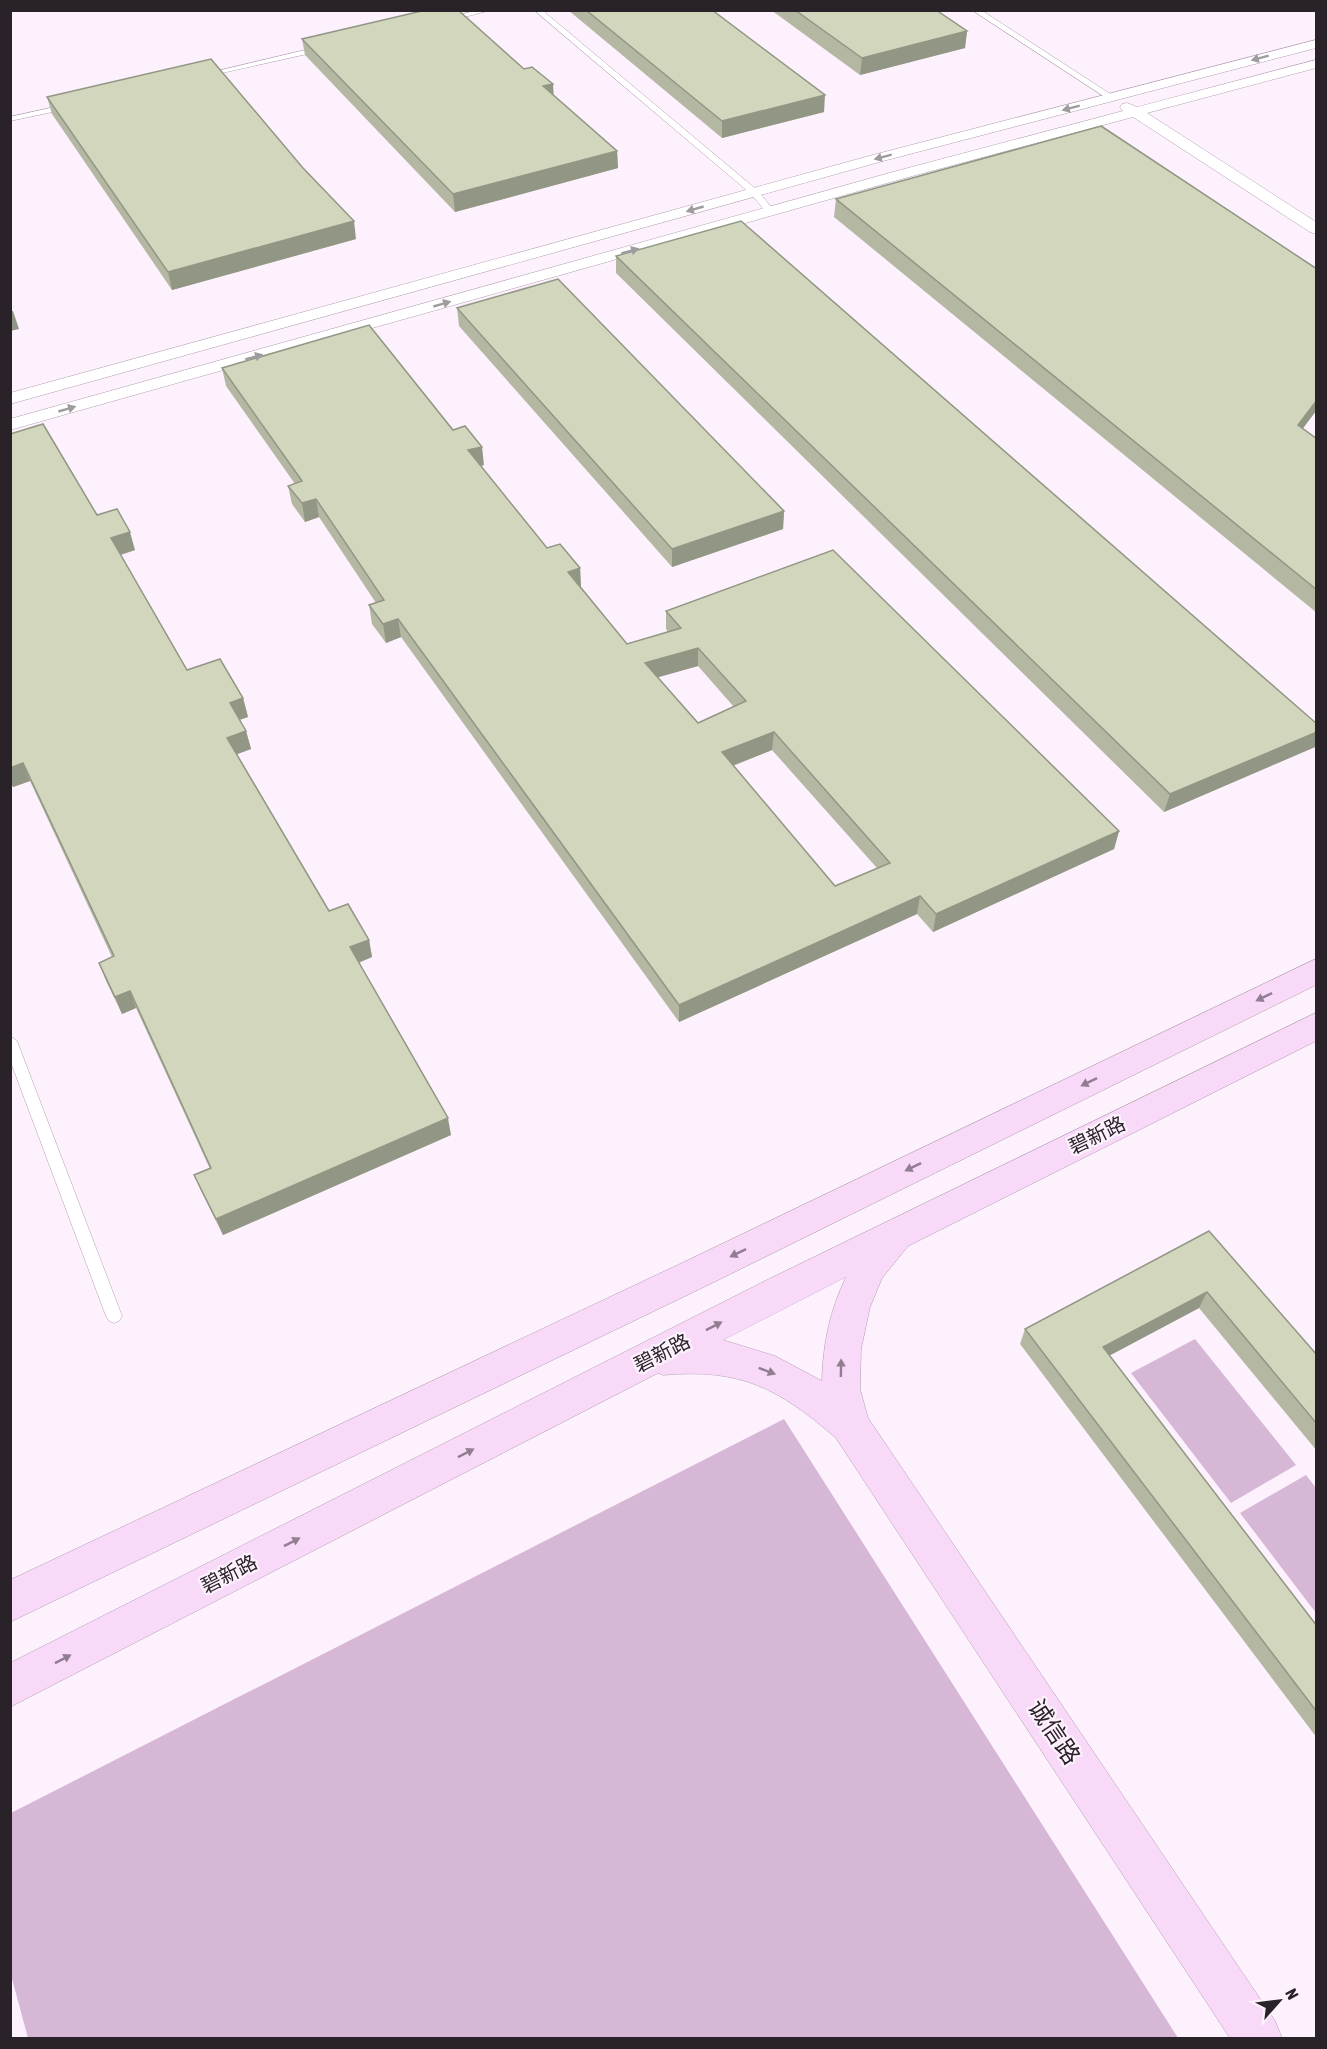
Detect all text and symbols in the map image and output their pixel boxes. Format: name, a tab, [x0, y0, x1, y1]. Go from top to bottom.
one-way arrow	[1251, 54, 1269, 63]
one-way arrow	[1062, 103, 1080, 113]
one-way arrow	[873, 152, 892, 162]
one-way arrow	[685, 205, 703, 214]
one-way arrow	[621, 246, 639, 255]
one-way arrow	[433, 298, 451, 308]
one-way arrow	[245, 351, 264, 361]
one-way arrow	[58, 404, 76, 414]
one-way arrow	[1255, 992, 1272, 1001]
one-way arrow	[1080, 1077, 1097, 1087]
street label: 碧新路	[1065, 1111, 1129, 1158]
one-way arrow	[905, 1163, 922, 1172]
one-way arrow	[729, 1247, 747, 1257]
one-way arrow	[706, 1321, 723, 1331]
street label: 碧新路	[630, 1329, 694, 1376]
one-way arrow	[837, 1358, 846, 1377]
one-way arrow	[758, 1367, 776, 1376]
one-way arrow	[458, 1448, 475, 1458]
one-way arrow	[284, 1537, 301, 1546]
street label: 碧新路	[197, 1550, 261, 1597]
one-way arrow	[54, 1654, 71, 1664]
street label: 诚信路	[1023, 1694, 1086, 1769]
north arrow	[1249, 1971, 1309, 2031]
text: N	[1282, 1986, 1302, 2002]

